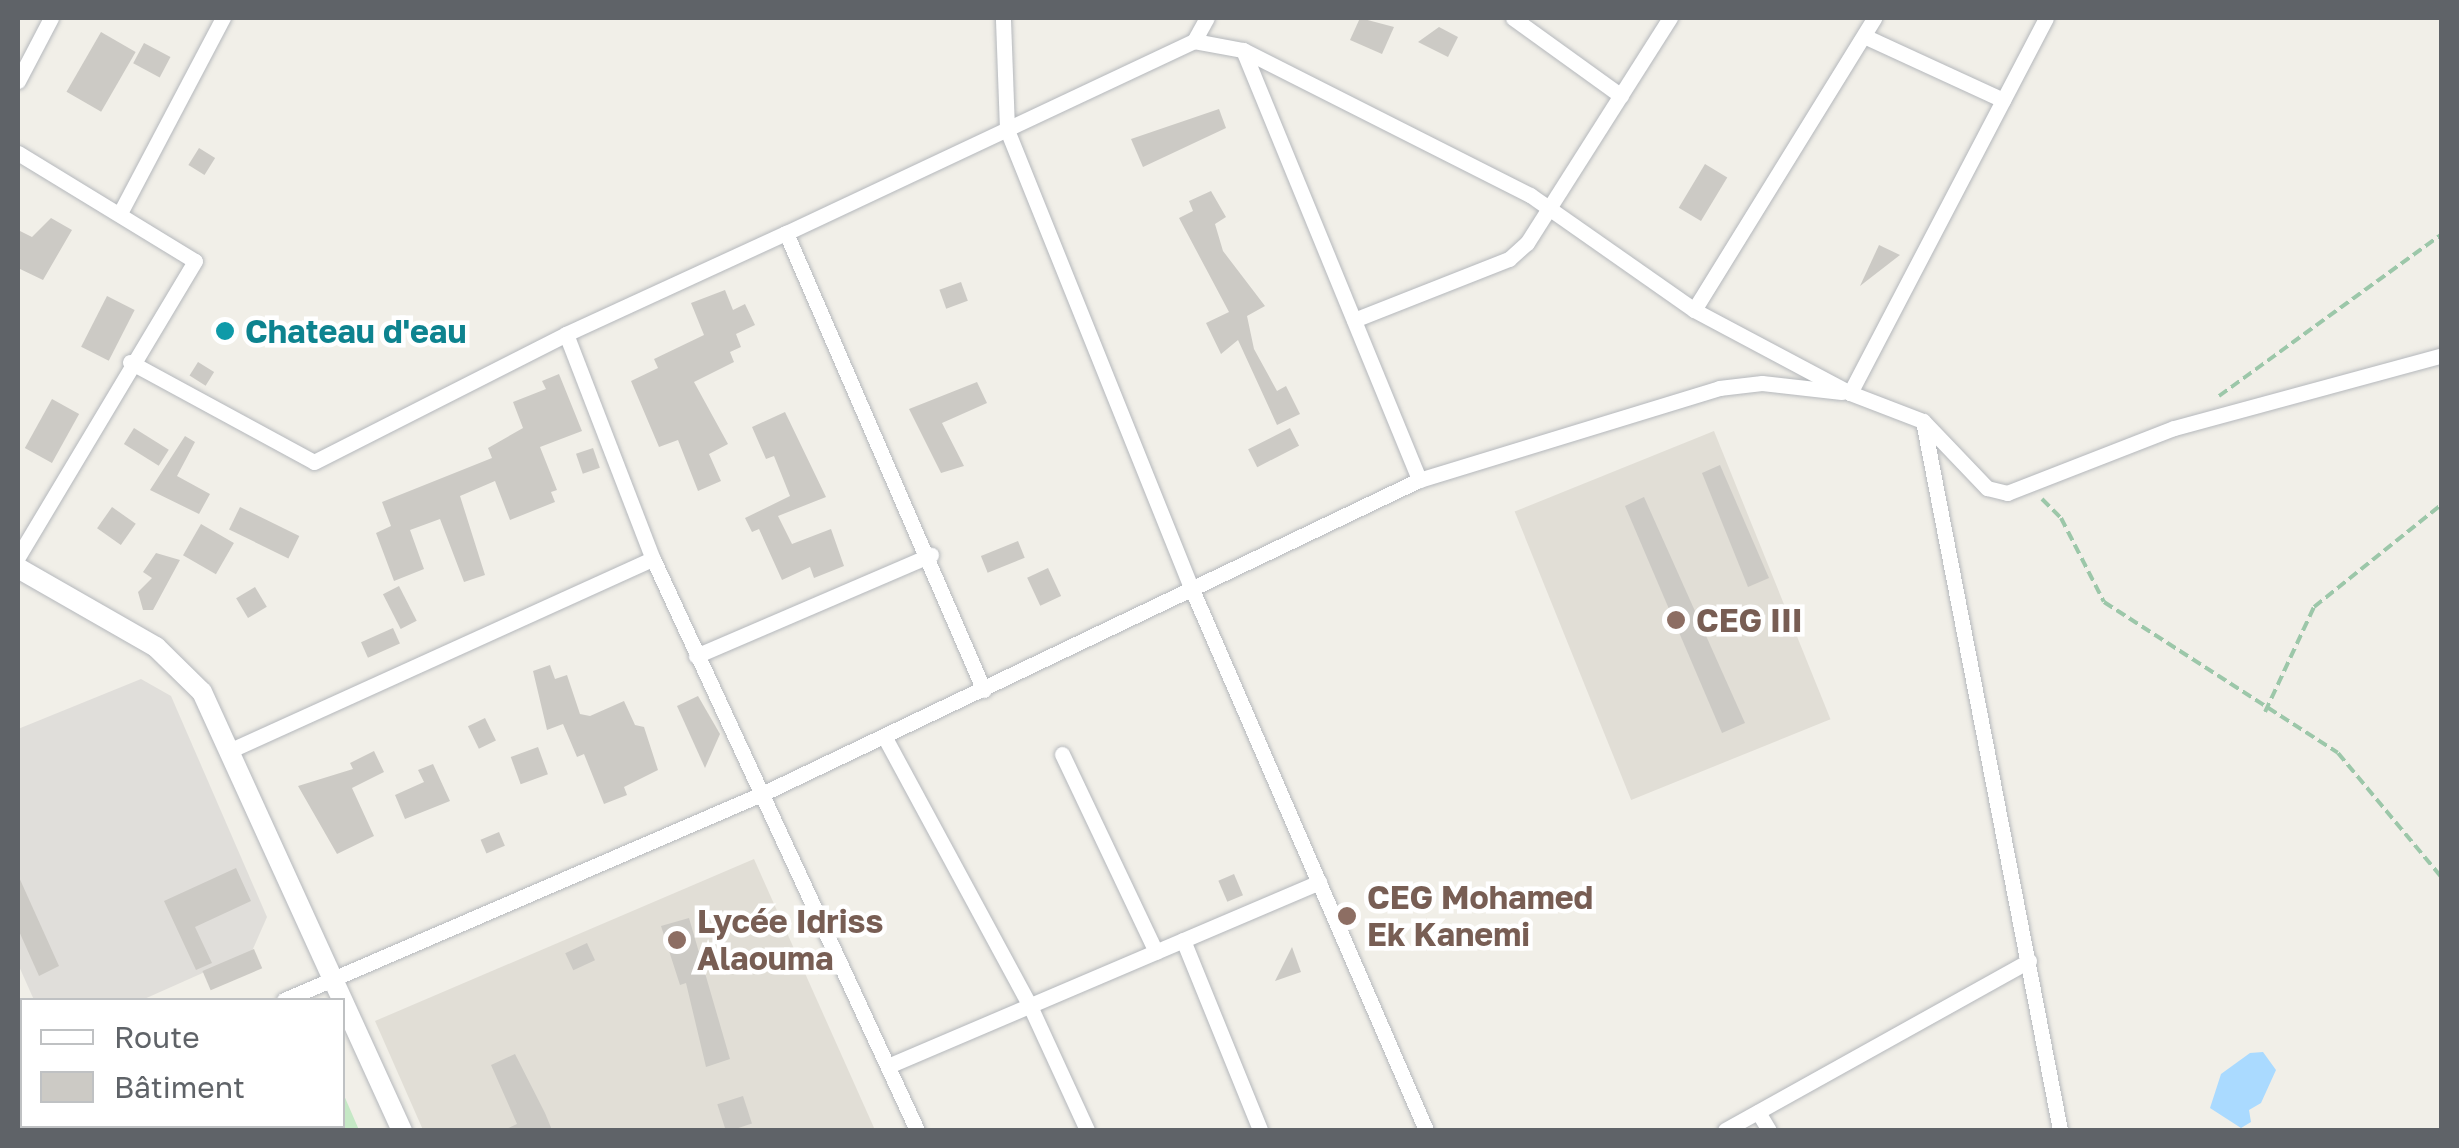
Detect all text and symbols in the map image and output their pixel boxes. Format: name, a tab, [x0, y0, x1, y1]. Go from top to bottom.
place label: Chateau d'eau	[245, 312, 466, 350]
marker: Chateau d'eau	[214, 320, 236, 342]
place label: CEG III	[1696, 601, 1803, 639]
marker: CEG III	[1665, 609, 1687, 631]
place label: CEG Mohamed Ek Kanemi	[1367, 879, 1593, 954]
place label: Lycée Idriss Alaouma	[697, 903, 883, 978]
marker: CEG Mohamed Ek Kanemi	[1336, 905, 1358, 927]
marker: Lycée Idriss Alaouma	[666, 929, 688, 951]
legend	[20, 998, 345, 1128]
text: Route	[114, 1019, 200, 1055]
text: Bâtiment	[114, 1069, 245, 1105]

